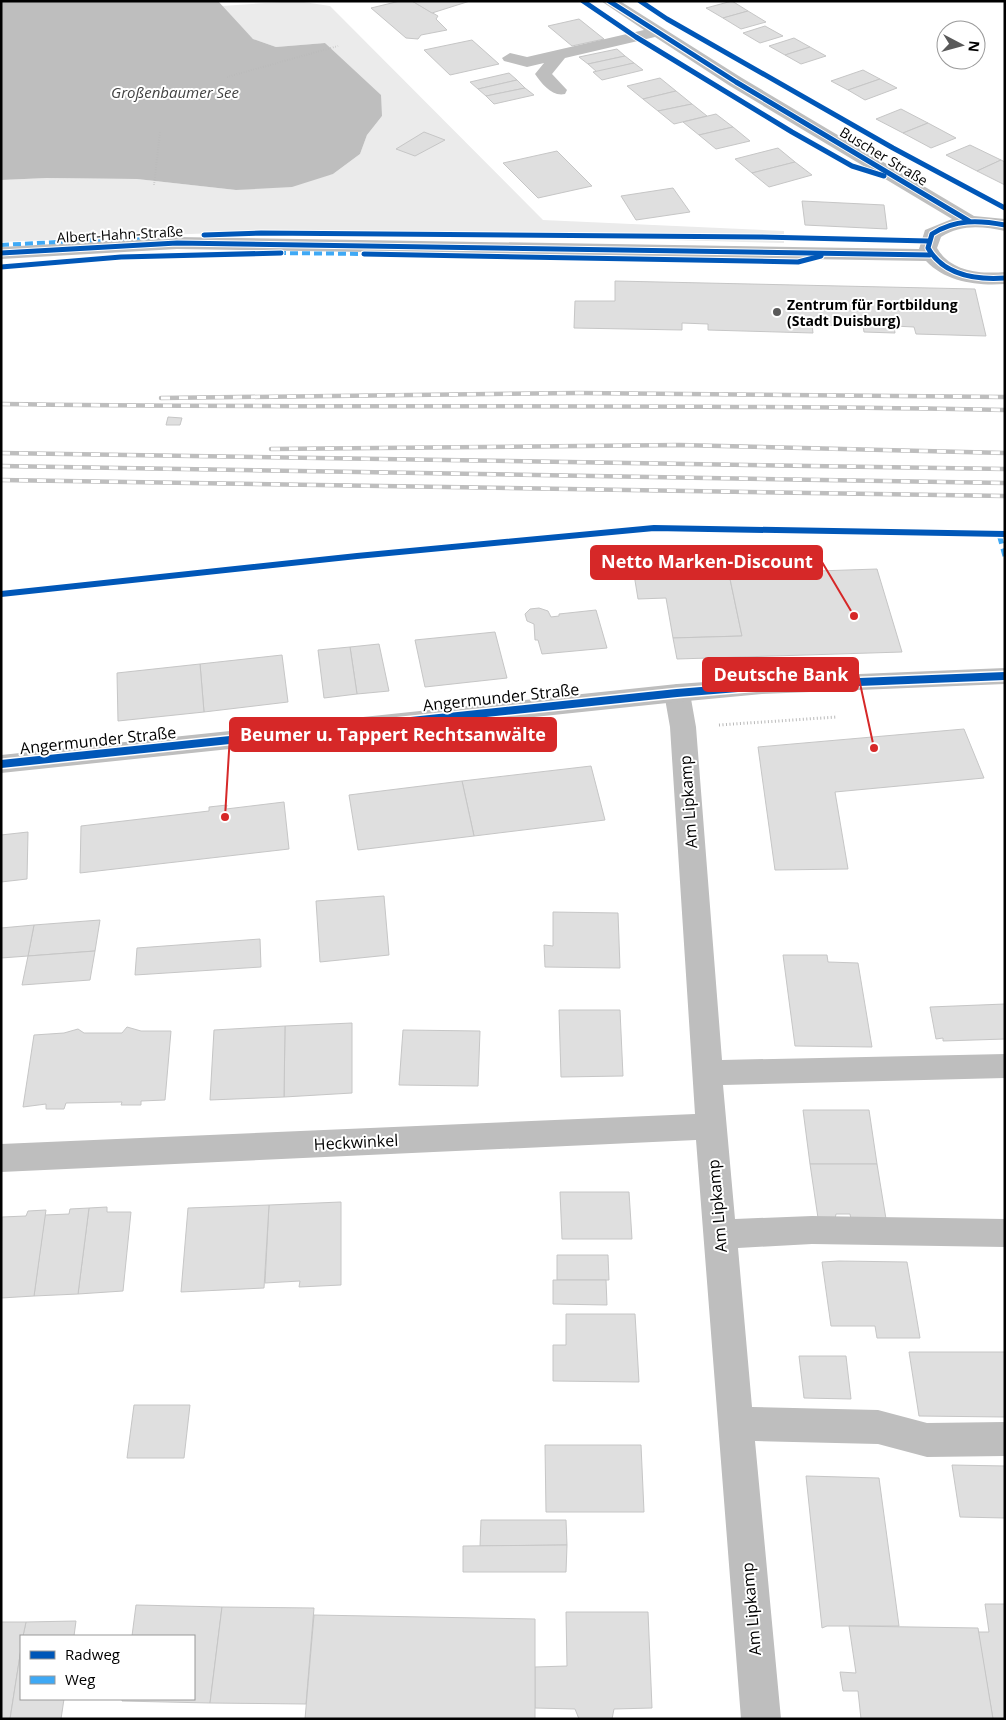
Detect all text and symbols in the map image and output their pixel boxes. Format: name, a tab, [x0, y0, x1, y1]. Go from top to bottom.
north arrow	[936, 20, 986, 70]
text: N	[964, 40, 984, 53]
water label: Großenbaumer See	[111, 82, 240, 102]
street label: Buscher Straße	[836, 122, 932, 190]
street label: Albert-Hahn-Straße	[56, 221, 184, 247]
place label: Zentrum für Fortbildung (Stadt Duisburg)	[787, 295, 958, 330]
marker: Zentrum für Fortbildung (Stadt Duisburg)	[771, 306, 783, 318]
callout: Netto Marken-Discount	[591, 546, 822, 579]
text: Netto Marken-Discount	[601, 549, 813, 573]
callout: Deutsche Bank	[703, 658, 858, 691]
text: Deutsche Bank	[714, 662, 849, 686]
street label: Angermunder Straße	[422, 678, 580, 716]
callout: Beumer u. Tappert Rechtsanwälte	[230, 718, 556, 751]
street label: Angermunder Straße	[19, 721, 177, 759]
text: Beumer u. Tappert Rechtsanwälte	[240, 722, 546, 746]
street label: Am Lipkamp	[674, 755, 702, 849]
street label: Heckwinkel	[313, 1129, 399, 1155]
street label: Am Lipkamp	[702, 1159, 732, 1253]
street label: Am Lipkamp	[736, 1562, 766, 1656]
legend	[20, 1635, 195, 1700]
text: Radweg	[65, 1644, 120, 1664]
text: Weg	[65, 1669, 95, 1689]

